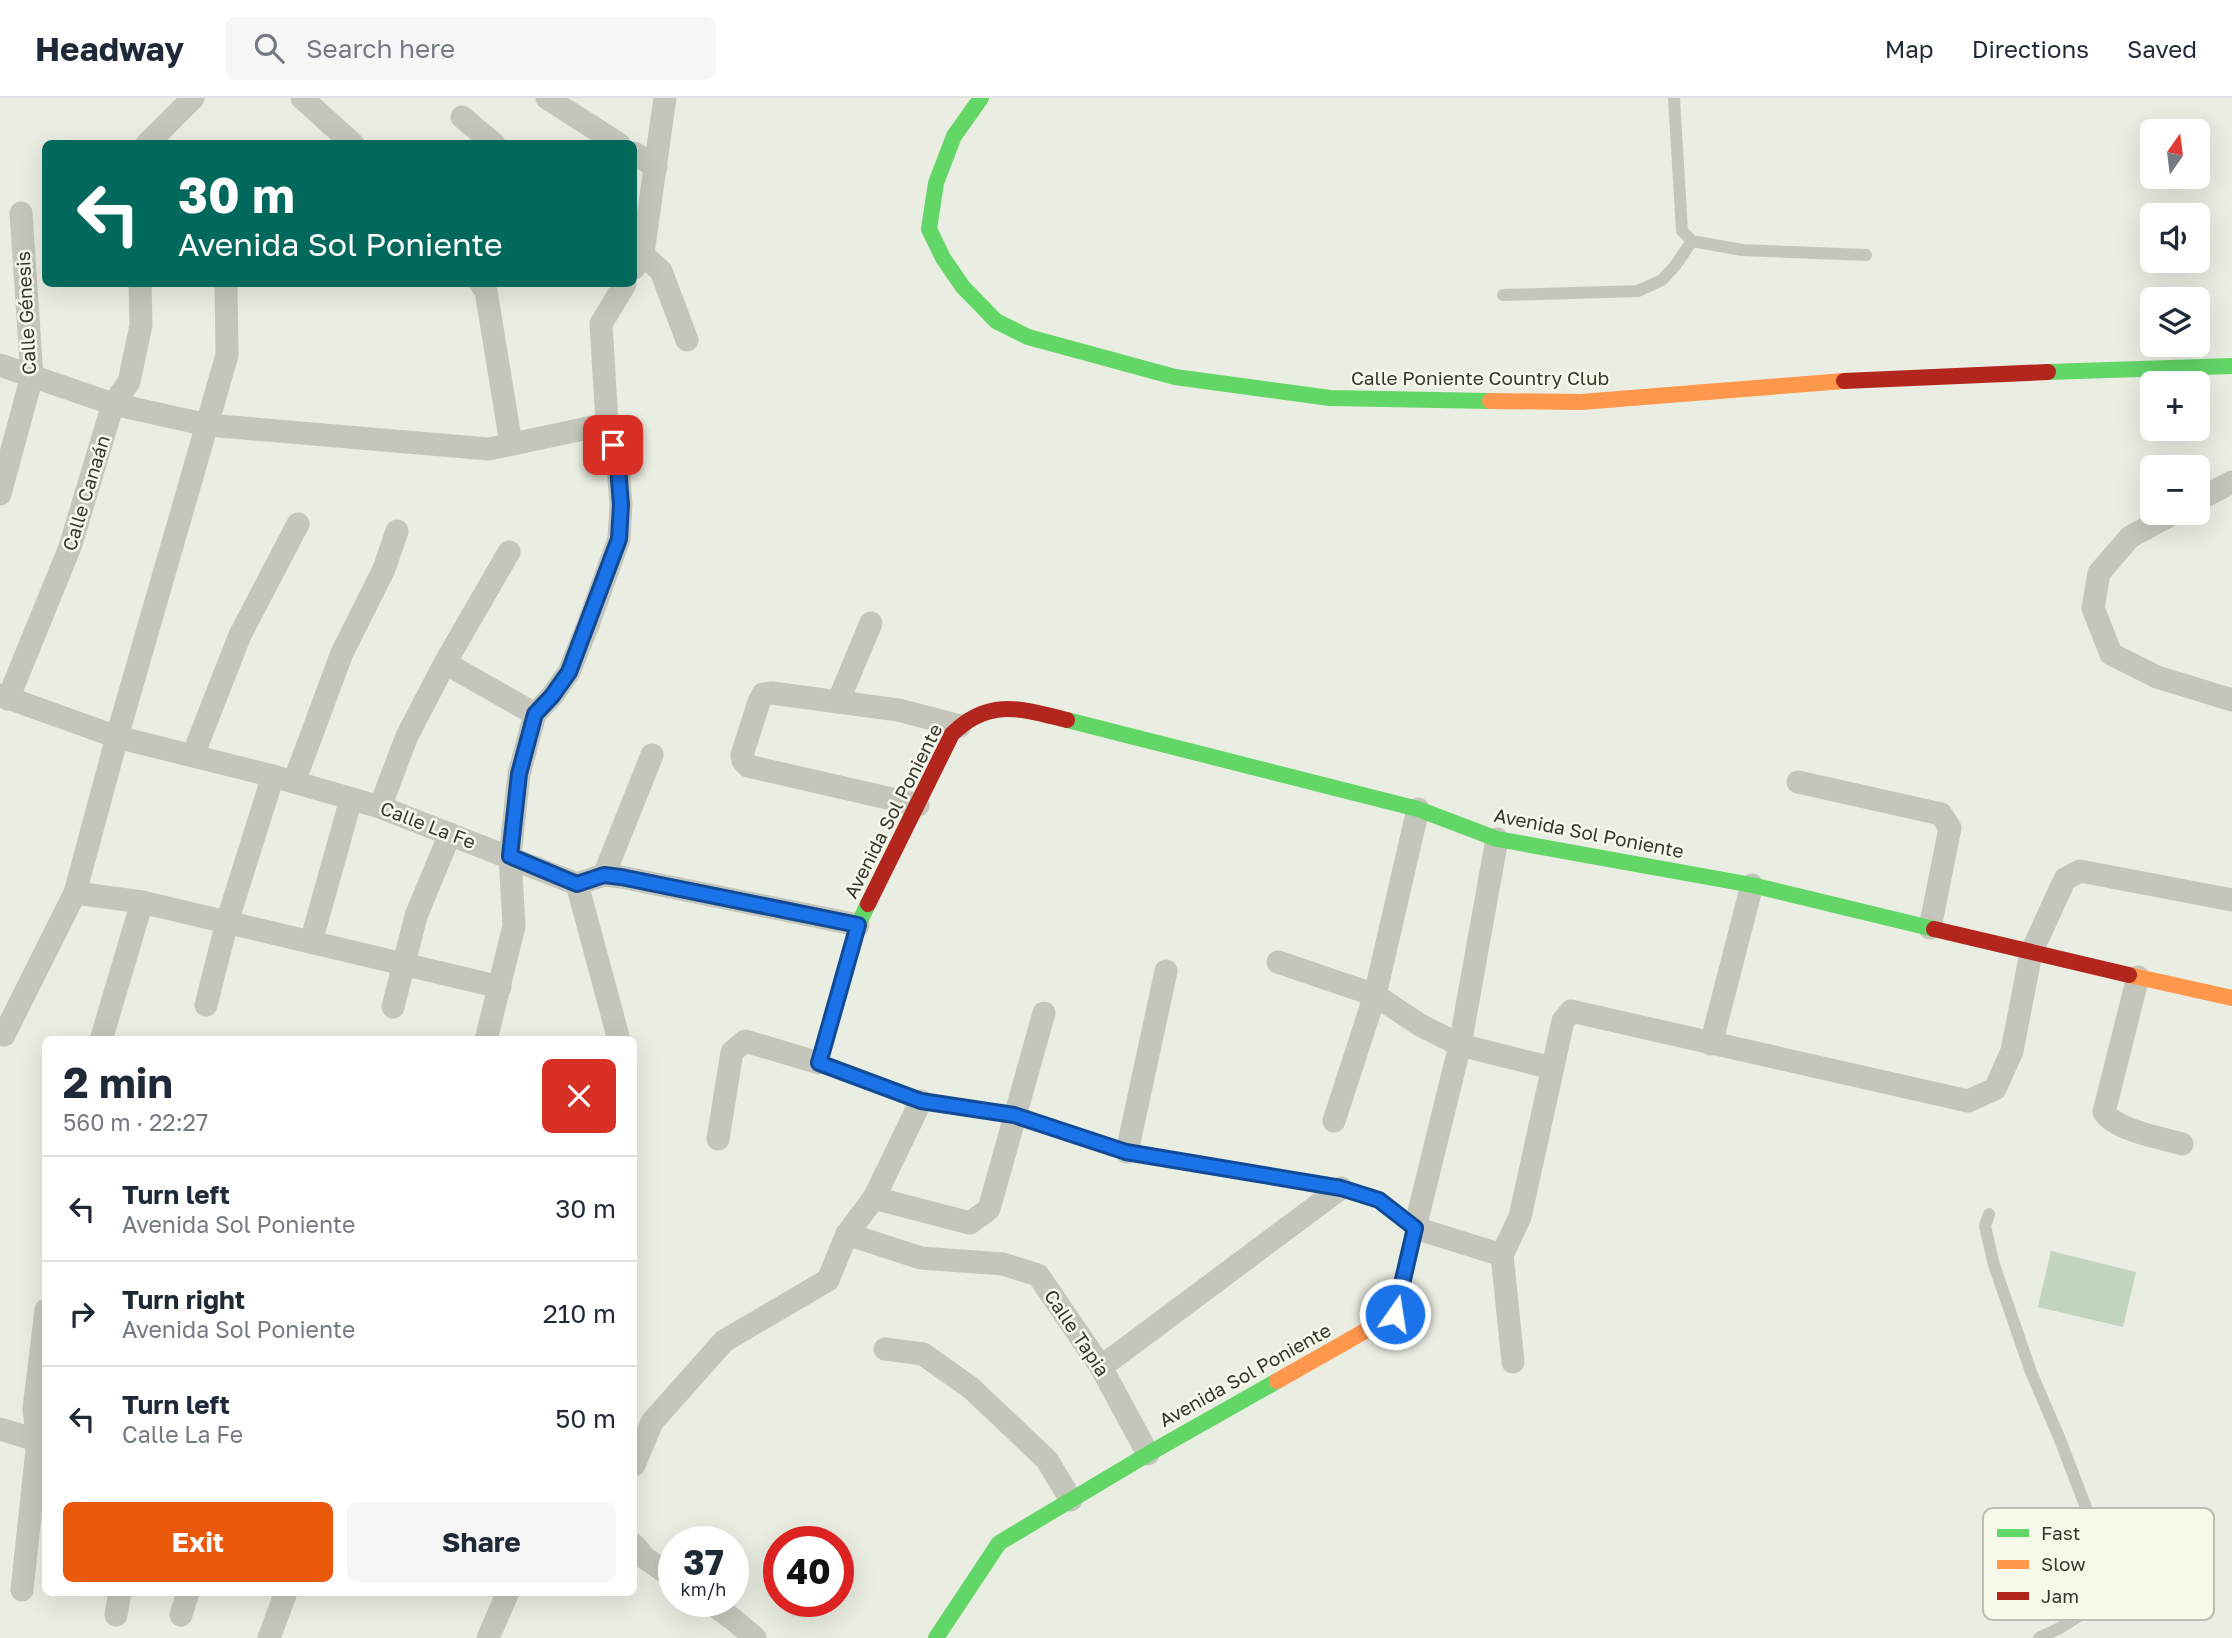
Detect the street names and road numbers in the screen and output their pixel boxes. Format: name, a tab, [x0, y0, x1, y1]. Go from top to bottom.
street label: Calle Génesis	[11, 251, 40, 375]
street label: Calle Poniente Country Club	[1351, 366, 1609, 389]
street label: Calle Canaán	[57, 432, 114, 554]
street label: Avenida Sol Poniente	[839, 720, 947, 902]
street label: Calle La Fe	[377, 796, 479, 853]
street label: Avenida Sol Poniente	[1492, 803, 1686, 862]
street label: Calle Tapia	[1040, 1285, 1115, 1380]
street label: Avenida Sol Poniente	[1155, 1318, 1335, 1431]

